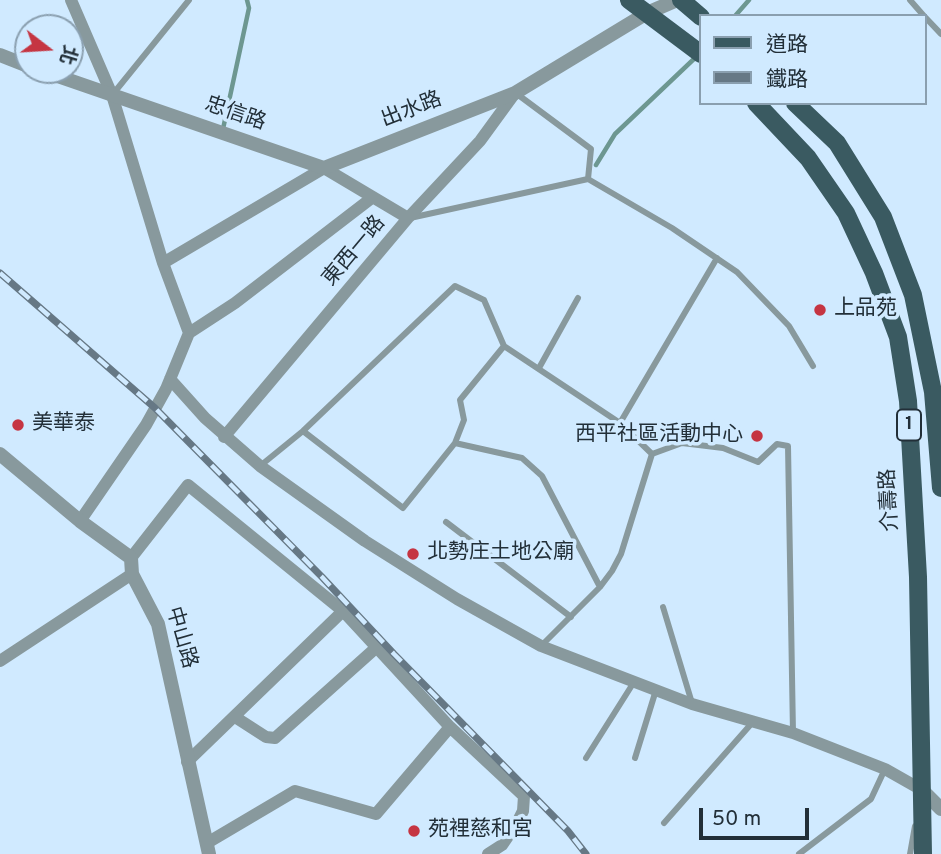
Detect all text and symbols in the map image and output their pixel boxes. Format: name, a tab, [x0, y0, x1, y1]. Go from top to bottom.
north arrow	[14, 14, 84, 84]
legend	[699, 14, 927, 105]
text: 道路	[766, 32, 808, 59]
text: 北	[53, 42, 81, 67]
text: 鐵路	[766, 67, 808, 94]
street label: 出水路	[378, 88, 446, 134]
street label: 忠信路	[201, 93, 269, 137]
street label: 東西一路	[318, 212, 392, 292]
place label: 上品苑	[834, 297, 897, 323]
marker: 上品苑	[812, 302, 828, 318]
road number: 1	[897, 410, 921, 440]
place label: 美華泰	[32, 412, 95, 438]
marker: 美華泰	[10, 417, 26, 433]
place label: 西平社區活動中心	[575, 423, 743, 449]
marker: 西平社區活動中心	[749, 428, 765, 444]
street label: 介壽路	[877, 468, 905, 532]
place label: 北勢庄土地公廟	[427, 541, 574, 567]
marker: 北勢庄土地公廟	[405, 546, 421, 562]
street label: 中山路	[159, 604, 201, 672]
scale bar	[703, 794, 813, 838]
text: 50 m	[712, 806, 761, 833]
place label: 苑裡慈和宮	[428, 818, 533, 844]
marker: 苑裡慈和宮	[406, 823, 422, 839]

